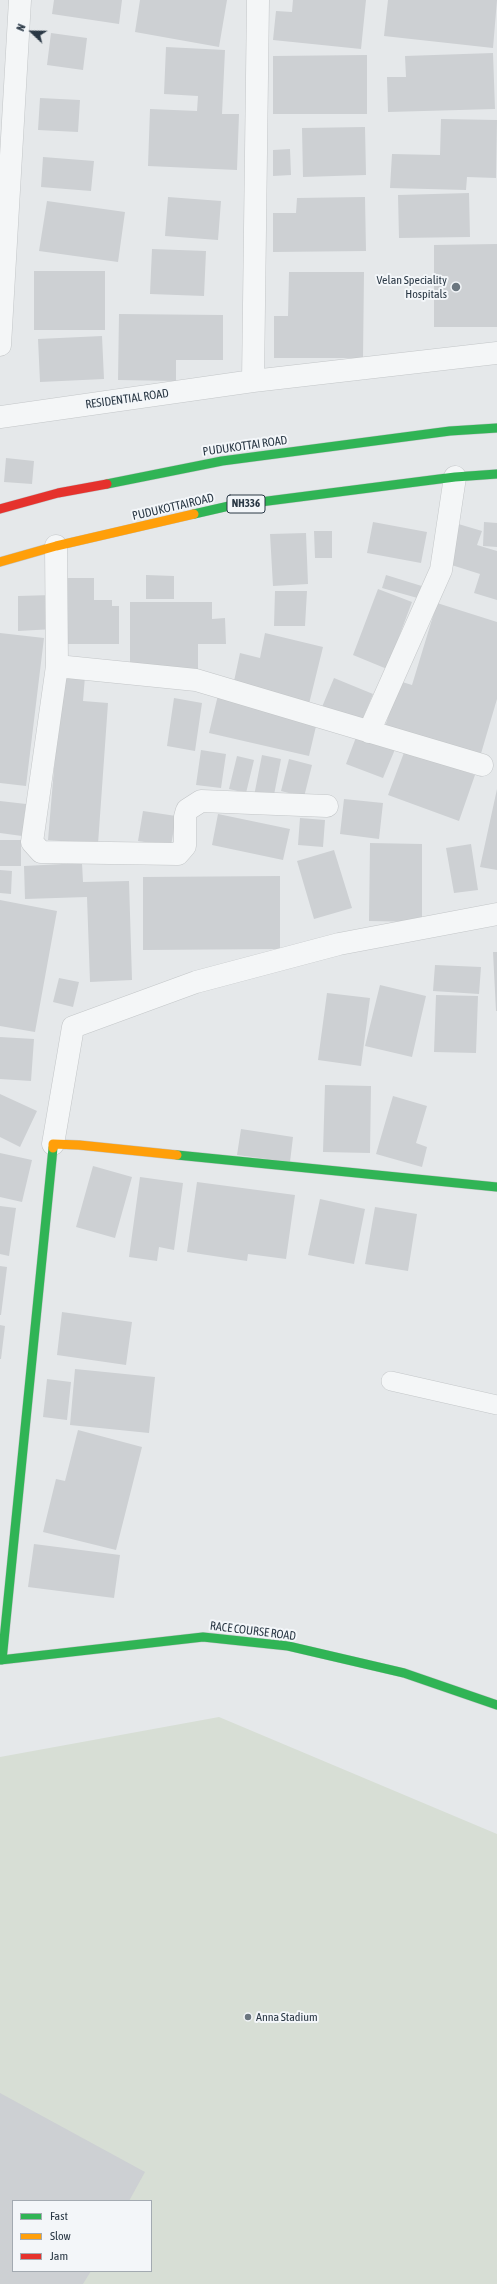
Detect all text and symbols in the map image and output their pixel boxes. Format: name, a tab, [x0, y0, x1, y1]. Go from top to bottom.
north arrow	[12, 12, 52, 52]
text: N	[14, 22, 28, 33]
place label: Velan Speciality Hospitals	[377, 273, 447, 301]
marker: Velan Speciality Hospitals	[450, 281, 462, 293]
street label: RESIDENTIAL ROAD	[84, 386, 170, 412]
street label: PUDUKOTTAI ROAD	[202, 433, 288, 459]
street label: PUDUKOTTAIROAD	[131, 491, 215, 523]
road number: NH336	[227, 495, 265, 513]
street label: RACE COURSE ROAD	[209, 1619, 297, 1643]
place label: Anna Stadium	[256, 2010, 318, 2024]
marker: Anna Stadium	[243, 2012, 253, 2022]
legend	[12, 2200, 152, 2272]
text: Fast	[50, 2209, 68, 2223]
text: Slow	[50, 2229, 71, 2243]
text: Jam	[50, 2249, 68, 2263]

